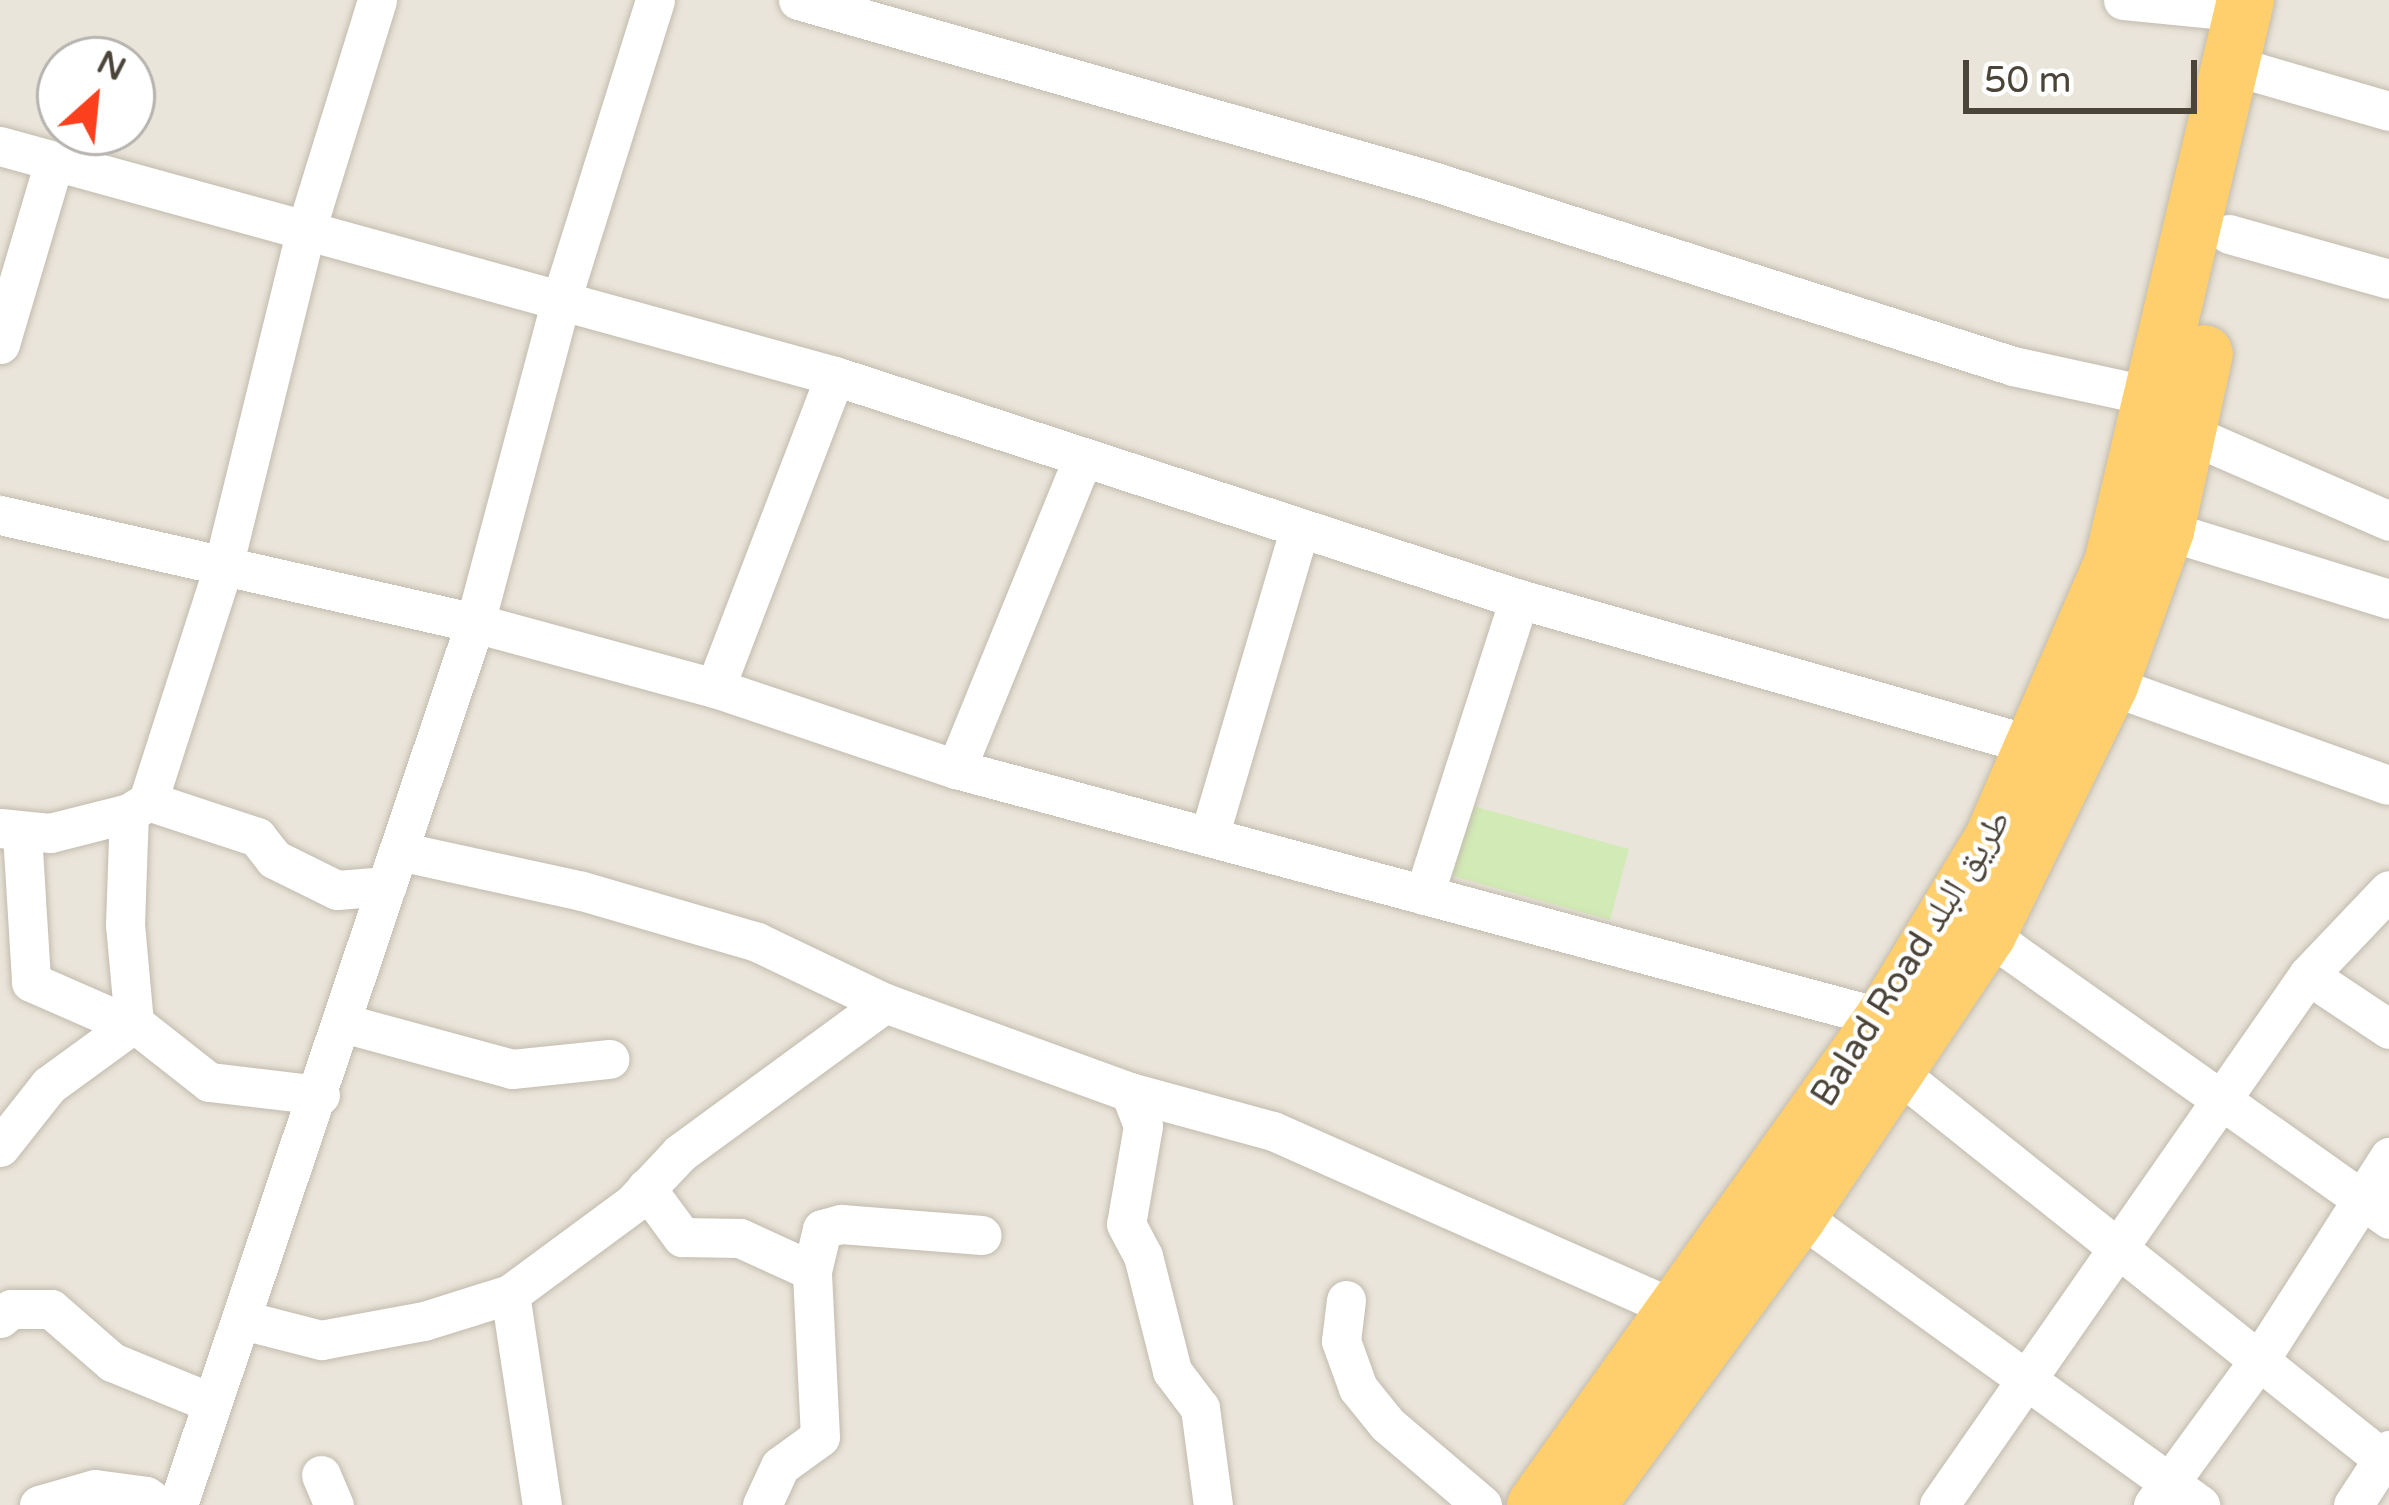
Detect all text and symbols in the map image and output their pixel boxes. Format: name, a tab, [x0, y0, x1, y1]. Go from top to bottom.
north arrow	[36, 36, 156, 156]
scale bar	[1969, 36, 2203, 110]
text: N	[91, 43, 132, 90]
text: 50 m	[1984, 59, 2072, 102]
street label: Balad Road طريق البلد	[1802, 802, 2020, 1114]

